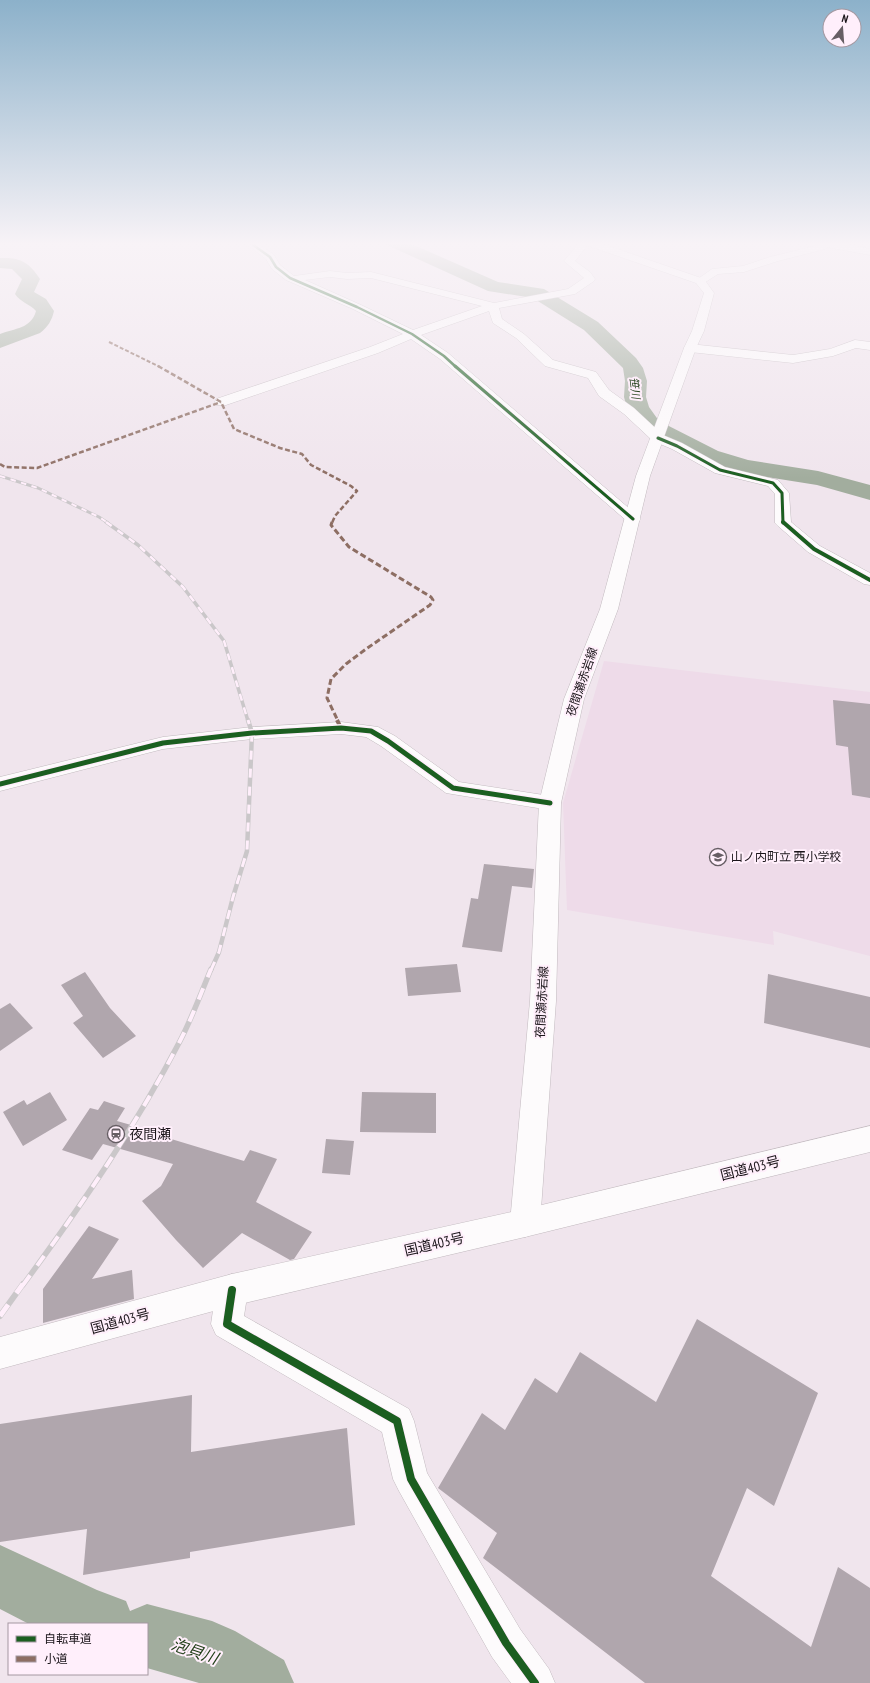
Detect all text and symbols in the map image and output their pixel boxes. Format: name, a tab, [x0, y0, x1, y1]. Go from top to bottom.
north arrow	[822, 8, 862, 48]
text: N	[840, 11, 850, 26]
water label: 笹川	[627, 376, 643, 401]
street label: 夜間瀬赤岩線	[562, 645, 600, 719]
school or university icon: 山ノ内町立 西小学校	[708, 847, 728, 867]
place label: 山ノ内町立 西小学校	[731, 849, 842, 864]
street label: 夜間瀬赤岩線	[532, 966, 551, 1039]
station icon: 夜間瀬	[106, 1124, 126, 1144]
place label: 夜間瀬	[129, 1125, 171, 1143]
street label: 国道403号	[718, 1152, 782, 1184]
street label: 国道403号	[402, 1228, 466, 1260]
street label: 国道403号	[88, 1304, 152, 1338]
legend	[8, 1623, 148, 1675]
text: 自転車道	[44, 1631, 92, 1646]
water label: 泡貝川	[169, 1634, 223, 1669]
text: 小道	[44, 1651, 68, 1666]

